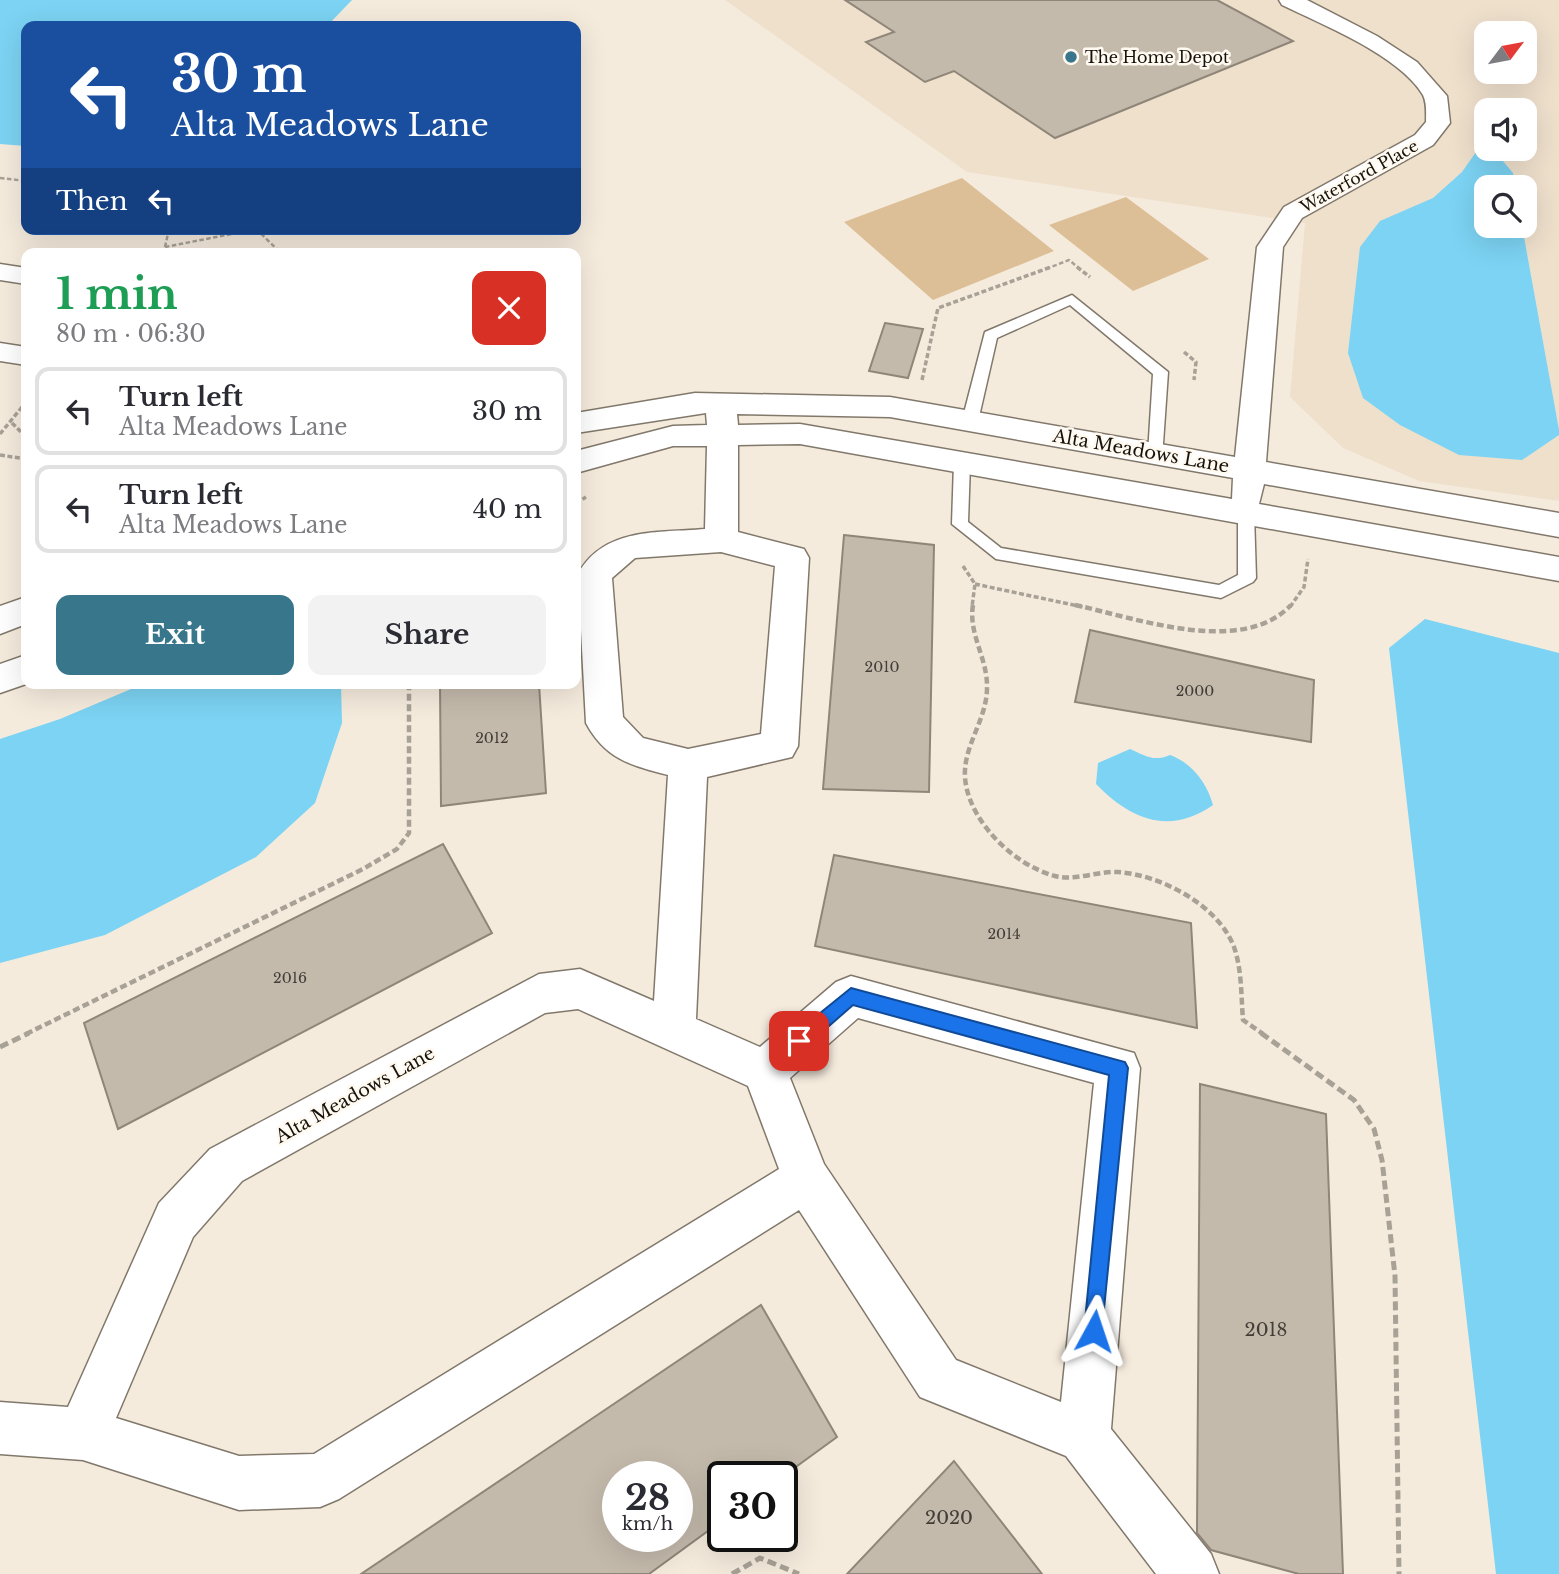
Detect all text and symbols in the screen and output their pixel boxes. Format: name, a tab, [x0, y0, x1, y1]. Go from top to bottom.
north arrow	[1474, 21, 1536, 84]
map controls	[1474, 21, 1537, 238]
text: 30 m	[171, 44, 306, 105]
place label: The Home Depot	[1085, 47, 1229, 67]
icon: left	[56, 49, 147, 140]
marker: The Home Depot	[1063, 49, 1079, 65]
button: sound	[1474, 98, 1537, 161]
text: Alta Meadows Lane	[171, 105, 489, 145]
street label: Waterford Place	[1296, 135, 1421, 217]
button: search	[1474, 175, 1537, 238]
icon: left	[142, 182, 180, 220]
text: Then	[56, 185, 128, 217]
text: 1 min	[56, 268, 178, 320]
button: close	[472, 271, 546, 345]
text: 80 m · 06:30	[56, 320, 206, 348]
text: Turn left	[119, 381, 243, 413]
icon: left	[60, 392, 98, 430]
text: 30 m	[472, 395, 542, 427]
text: Alta Meadows Lane	[119, 413, 347, 441]
street label: Alta Meadows Lane	[1050, 424, 1231, 477]
text: Turn left	[119, 479, 243, 511]
icon: left	[60, 490, 98, 528]
text: 40 m	[473, 493, 542, 525]
text: Alta Meadows Lane	[119, 511, 347, 539]
button: Exit	[56, 595, 294, 675]
button: Share	[308, 595, 546, 675]
house number: 2010	[865, 658, 899, 676]
house number: 2000	[1176, 682, 1214, 700]
house number: 2012	[475, 729, 509, 747]
house number: 2014	[987, 925, 1021, 943]
house number: 2016	[273, 969, 307, 987]
pin	[769, 1011, 829, 1071]
icon: arrive	[780, 1022, 818, 1060]
street label: Alta Meadows Lane	[271, 1042, 439, 1148]
position arrow	[1057, 1294, 1131, 1368]
house number: 2018	[1245, 1319, 1287, 1341]
speed limit sign: 30	[707, 1461, 798, 1552]
text: 28	[625, 1476, 670, 1519]
house number: 2020	[925, 1507, 973, 1529]
text: km/h	[622, 1513, 673, 1535]

